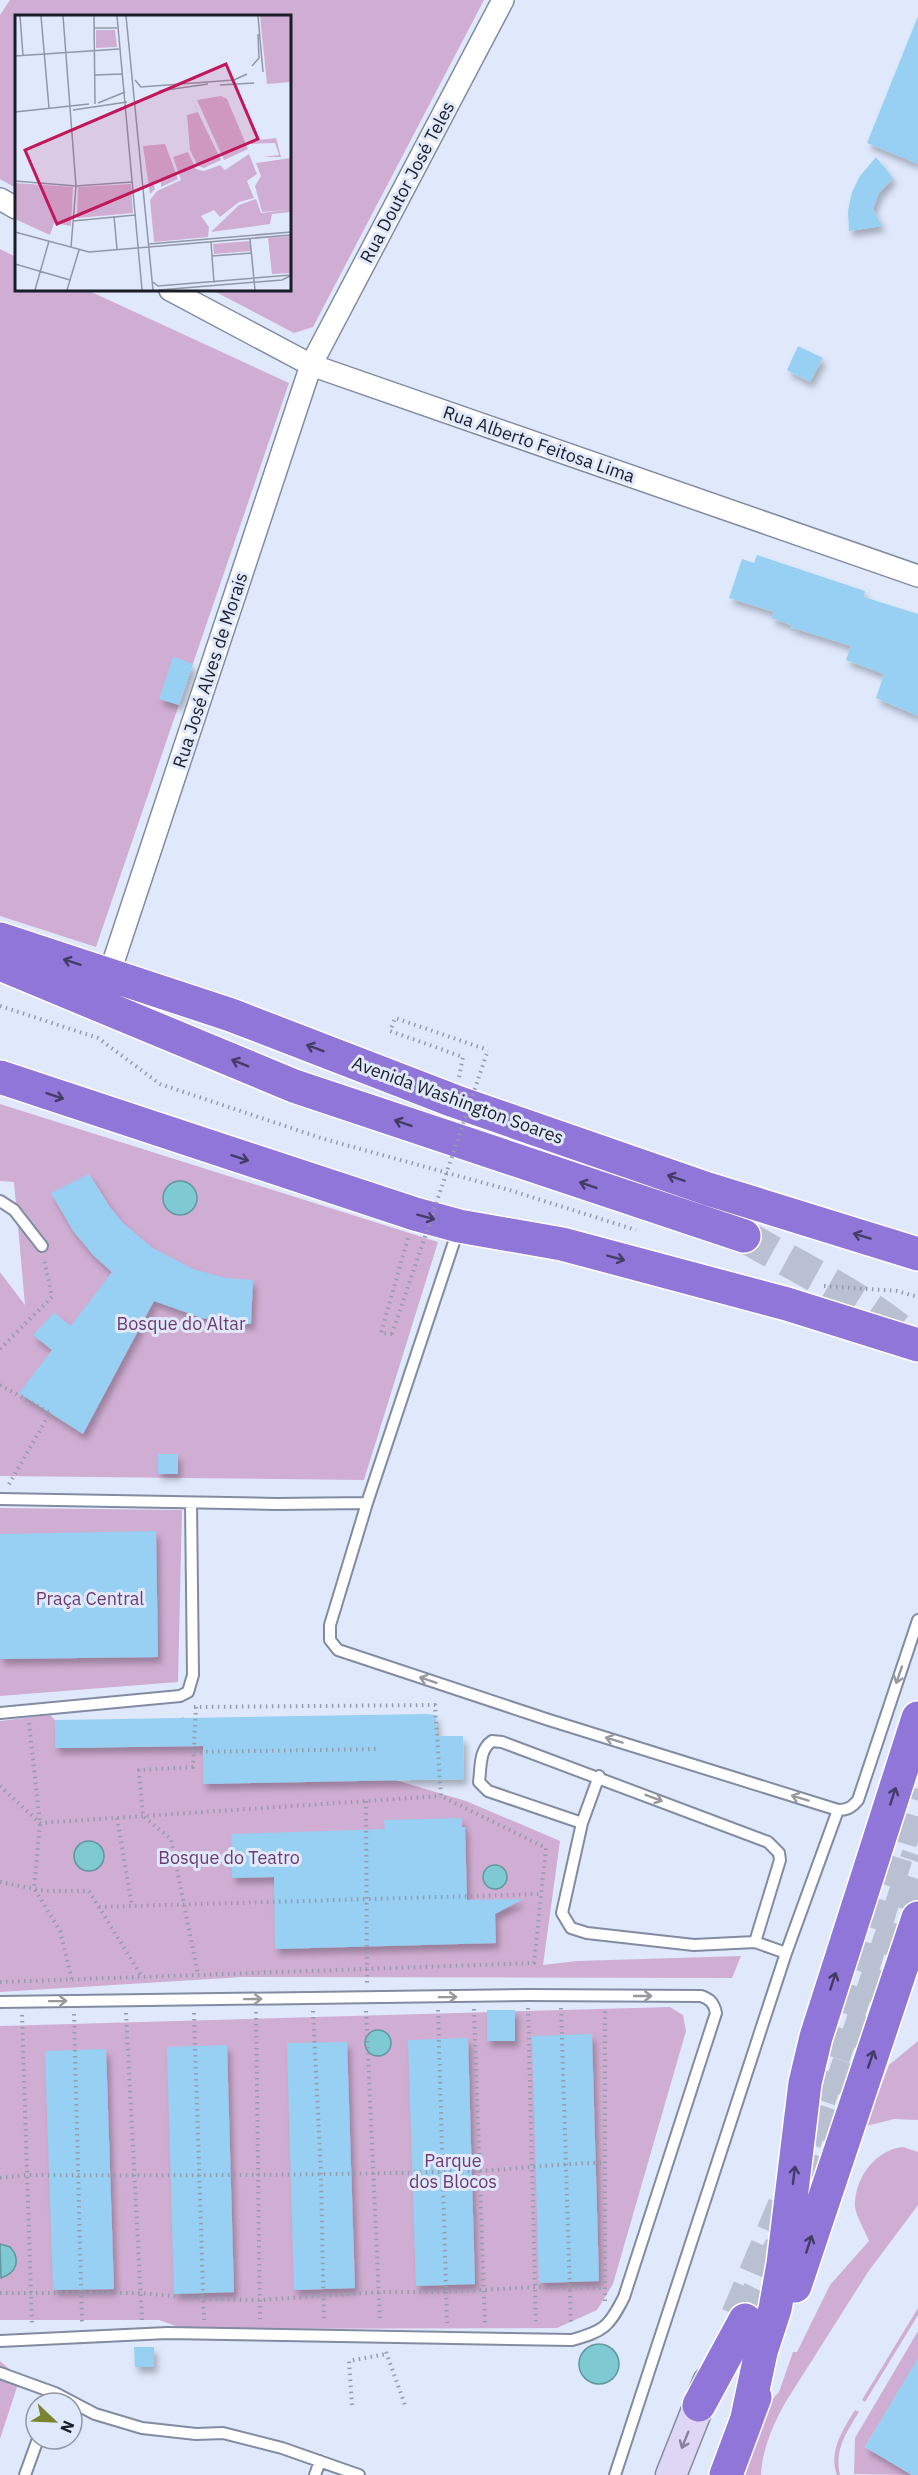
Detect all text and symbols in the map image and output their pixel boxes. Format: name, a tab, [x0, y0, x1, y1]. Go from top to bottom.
inset map	[15, 15, 291, 291]
street label: Rua Doutor José Teles	[355, 97, 459, 267]
street label: Rua Alberto Feitosa Lima	[440, 400, 638, 488]
street label: Rua José Alves de Morais	[167, 569, 253, 771]
one-way arrow	[63, 956, 81, 967]
one-way arrow	[306, 1041, 325, 1052]
street label: Avenida Washington Soares	[349, 1051, 567, 1149]
one-way arrow	[231, 1057, 249, 1068]
one-way arrow	[45, 1091, 64, 1102]
one-way arrow	[394, 1116, 413, 1127]
one-way arrow	[230, 1153, 249, 1164]
one-way arrow	[667, 1171, 686, 1182]
one-way arrow	[579, 1179, 598, 1190]
one-way arrow	[416, 1212, 435, 1224]
one-way arrow	[853, 1230, 872, 1241]
one-way arrow	[606, 1253, 625, 1265]
park label: Bosque do Altar	[116, 1312, 246, 1335]
park label: Praça Central	[36, 1587, 144, 1610]
one-way arrow	[893, 1665, 904, 1684]
one-way arrow	[419, 1674, 438, 1685]
one-way arrow	[605, 1734, 624, 1745]
one-way arrow	[888, 1787, 899, 1806]
one-way arrow	[791, 1792, 810, 1803]
one-way arrow	[644, 1793, 662, 1804]
park label: Bosque do Teatro	[158, 1846, 300, 1869]
one-way arrow	[829, 1972, 840, 1991]
one-way arrow	[633, 1990, 653, 2002]
one-way arrow	[438, 1991, 458, 2003]
one-way arrow	[243, 1993, 263, 2005]
one-way arrow	[48, 1996, 68, 2007]
one-way arrow	[866, 2050, 877, 2069]
park label: Parque dos Blocos	[409, 2149, 497, 2193]
one-way arrow	[789, 2166, 800, 2186]
one-way arrow	[804, 2235, 815, 2254]
north arrow	[24, 2391, 84, 2451]
text: N	[56, 2418, 79, 2436]
one-way arrow	[679, 2430, 690, 2449]

